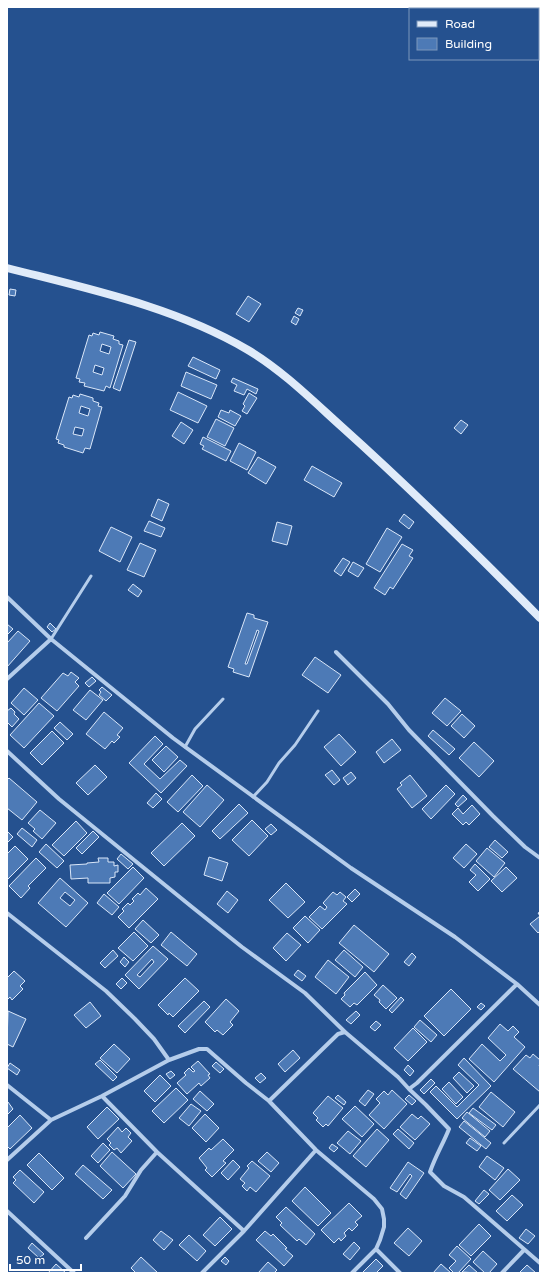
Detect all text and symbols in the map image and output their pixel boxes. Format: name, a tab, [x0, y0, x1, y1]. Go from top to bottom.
legend	[409, 8, 539, 60]
text: Road	[445, 17, 475, 31]
text: Building	[445, 37, 492, 51]
scale bar	[10, 1246, 81, 1272]
text: 50 m	[16, 1253, 45, 1267]

